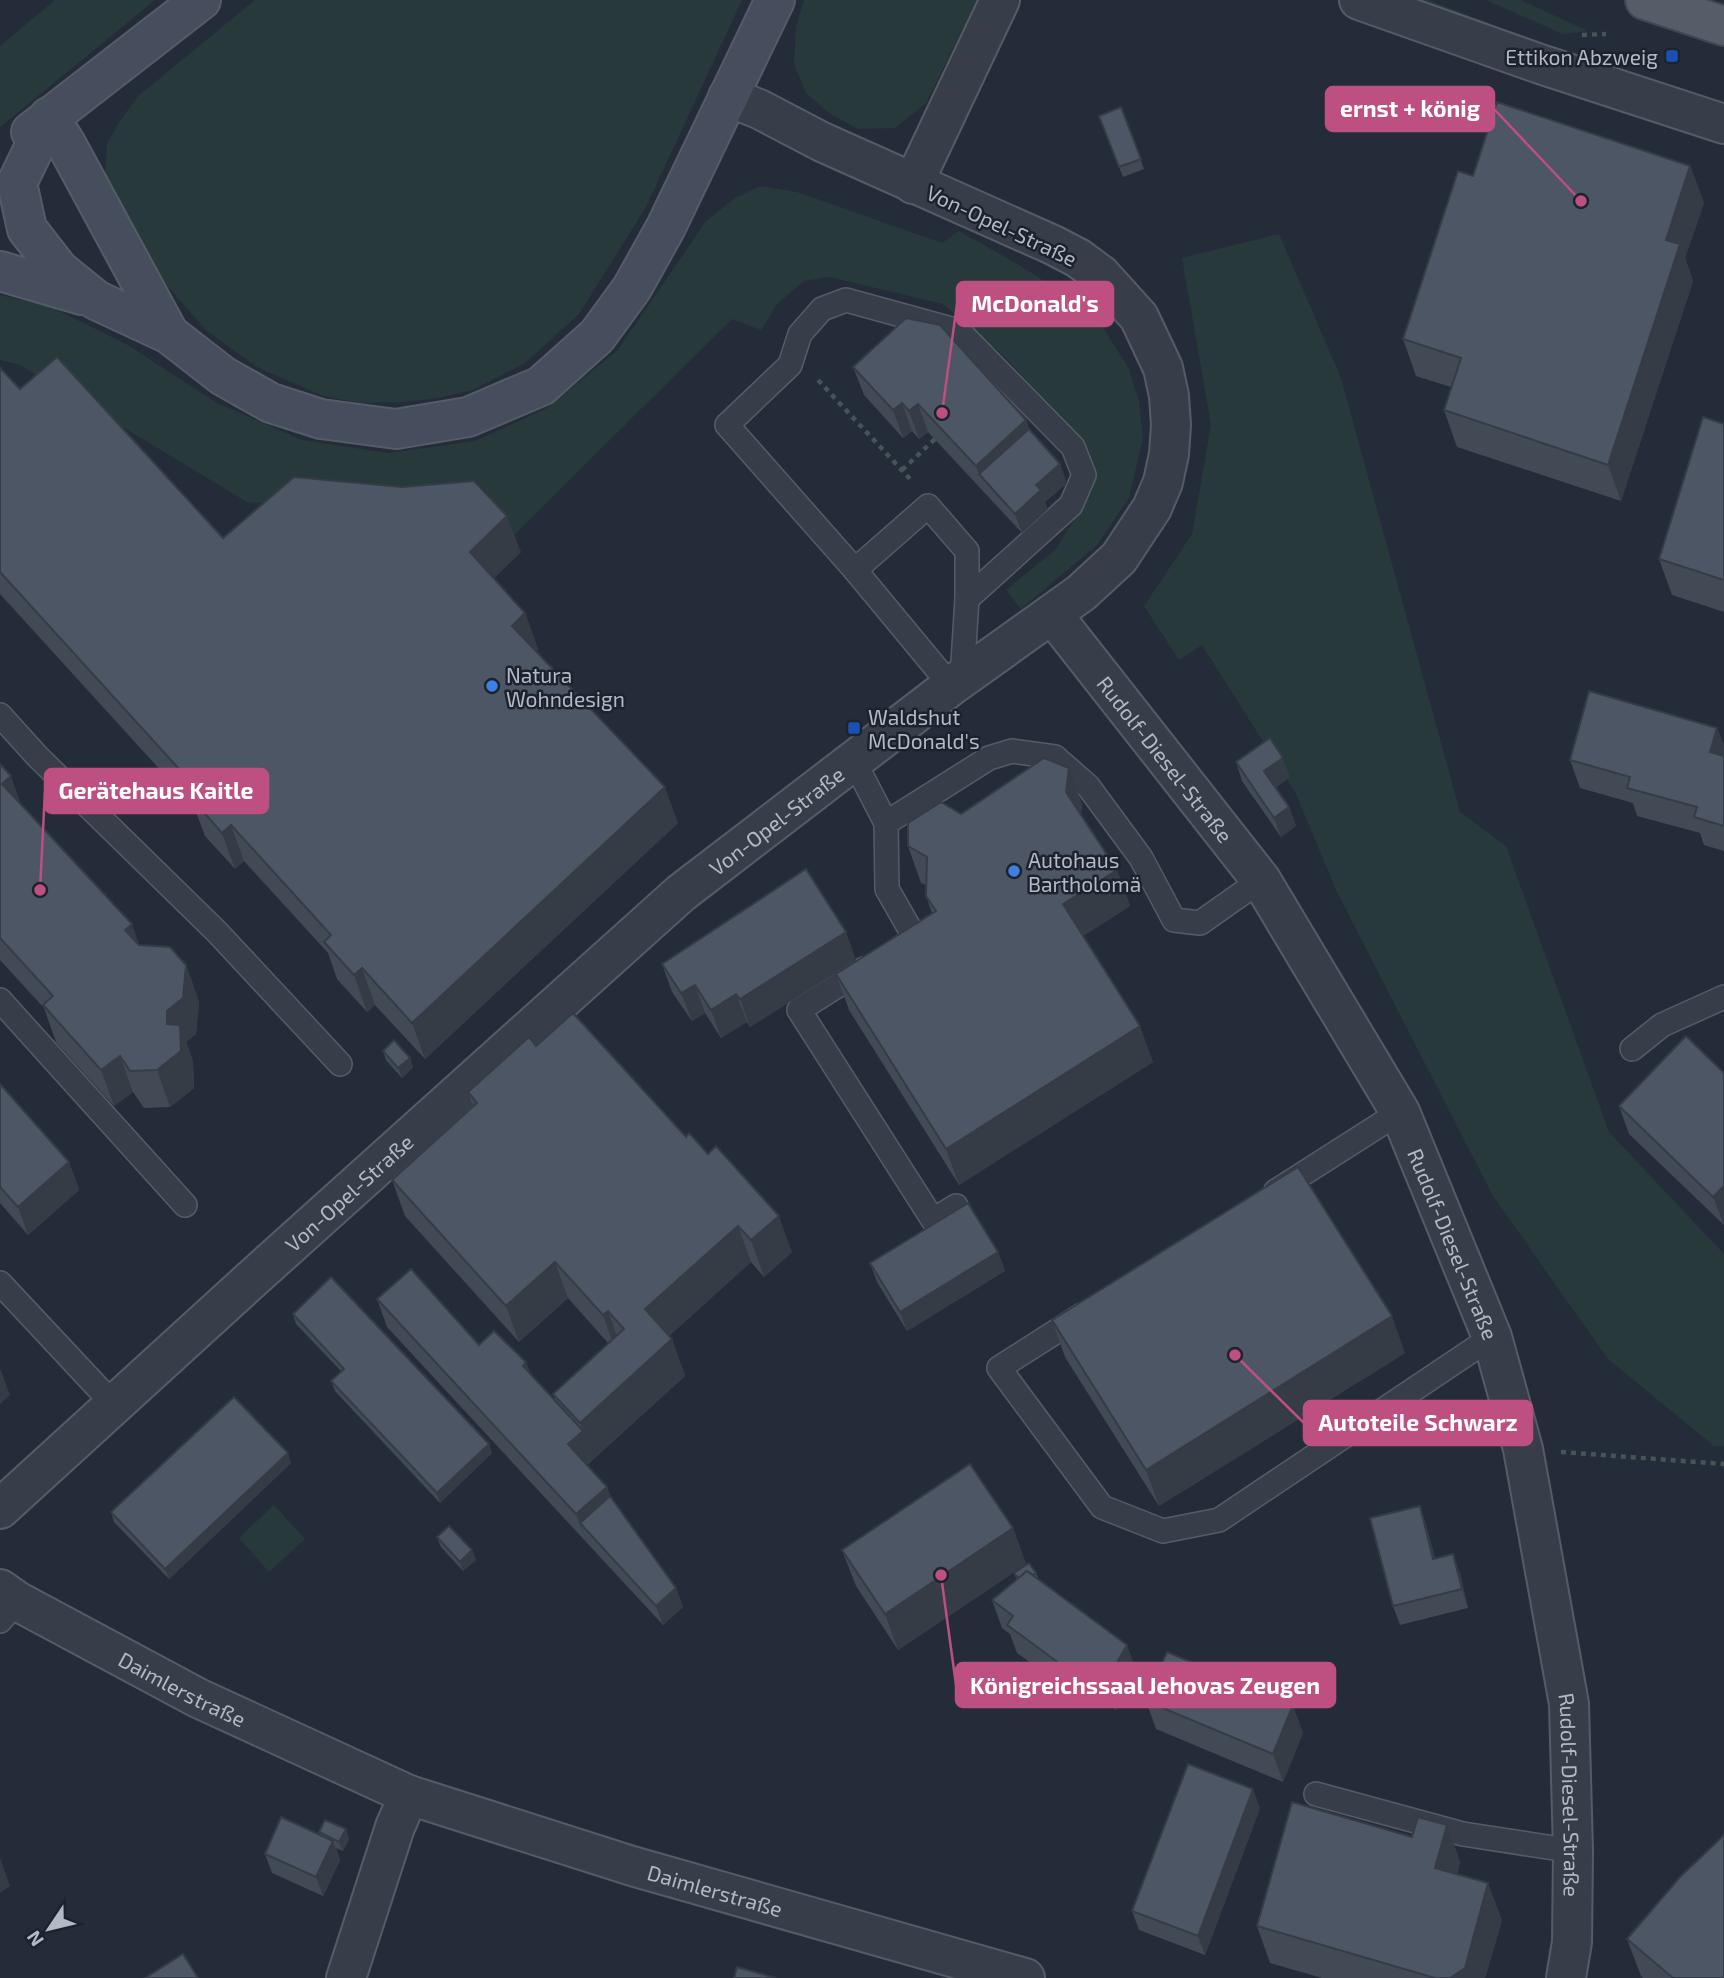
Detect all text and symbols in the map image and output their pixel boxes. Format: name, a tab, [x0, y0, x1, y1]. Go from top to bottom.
place label: Ettikon Abzweig	[1505, 44, 1658, 69]
marker: Ettikon Abzweig	[1664, 48, 1680, 64]
callout: ernst + könig	[1326, 87, 1494, 131]
text: ernst + könig	[1340, 94, 1481, 122]
street label: Von-Opel-Straße	[923, 179, 1081, 271]
callout: McDonald's	[957, 282, 1113, 326]
text: McDonald's	[971, 289, 1099, 317]
place label: Natura Wohndesign	[506, 662, 625, 711]
street label: Rudolf-Diesel-Straße	[1093, 671, 1239, 847]
marker: Natura Wohndesign	[484, 678, 500, 694]
place label: Waldshut McDonald's	[868, 704, 980, 753]
marker: Waldshut McDonald's	[846, 720, 862, 736]
street label: Von-Opel-Straße	[704, 761, 848, 880]
callout: Gerätehaus Kaitle	[45, 769, 268, 813]
text: Gerätehaus Kaitle	[59, 776, 253, 804]
place label: Autohaus Bartholomä	[1028, 847, 1141, 896]
marker: Autohaus Bartholomä	[1006, 863, 1022, 879]
street label: Von-Opel-Straße	[279, 1128, 417, 1256]
street label: Rudolf-Diesel-Straße	[1404, 1144, 1504, 1343]
callout: Autoteile Schwarz	[1304, 1401, 1532, 1445]
text: Autoteile Schwarz	[1318, 1408, 1518, 1436]
street label: Daimlerstraße	[115, 1646, 250, 1731]
callout: Königreichssaal Jehovas Zeugen	[956, 1663, 1335, 1707]
text: Königreichssaal Jehovas Zeugen	[970, 1671, 1320, 1699]
street label: Rudolf-Diesel-Straße	[1555, 1691, 1586, 1897]
street label: Daimlerstraße	[645, 1859, 786, 1921]
north arrow	[14, 1894, 84, 1964]
text: N	[21, 1927, 48, 1951]

